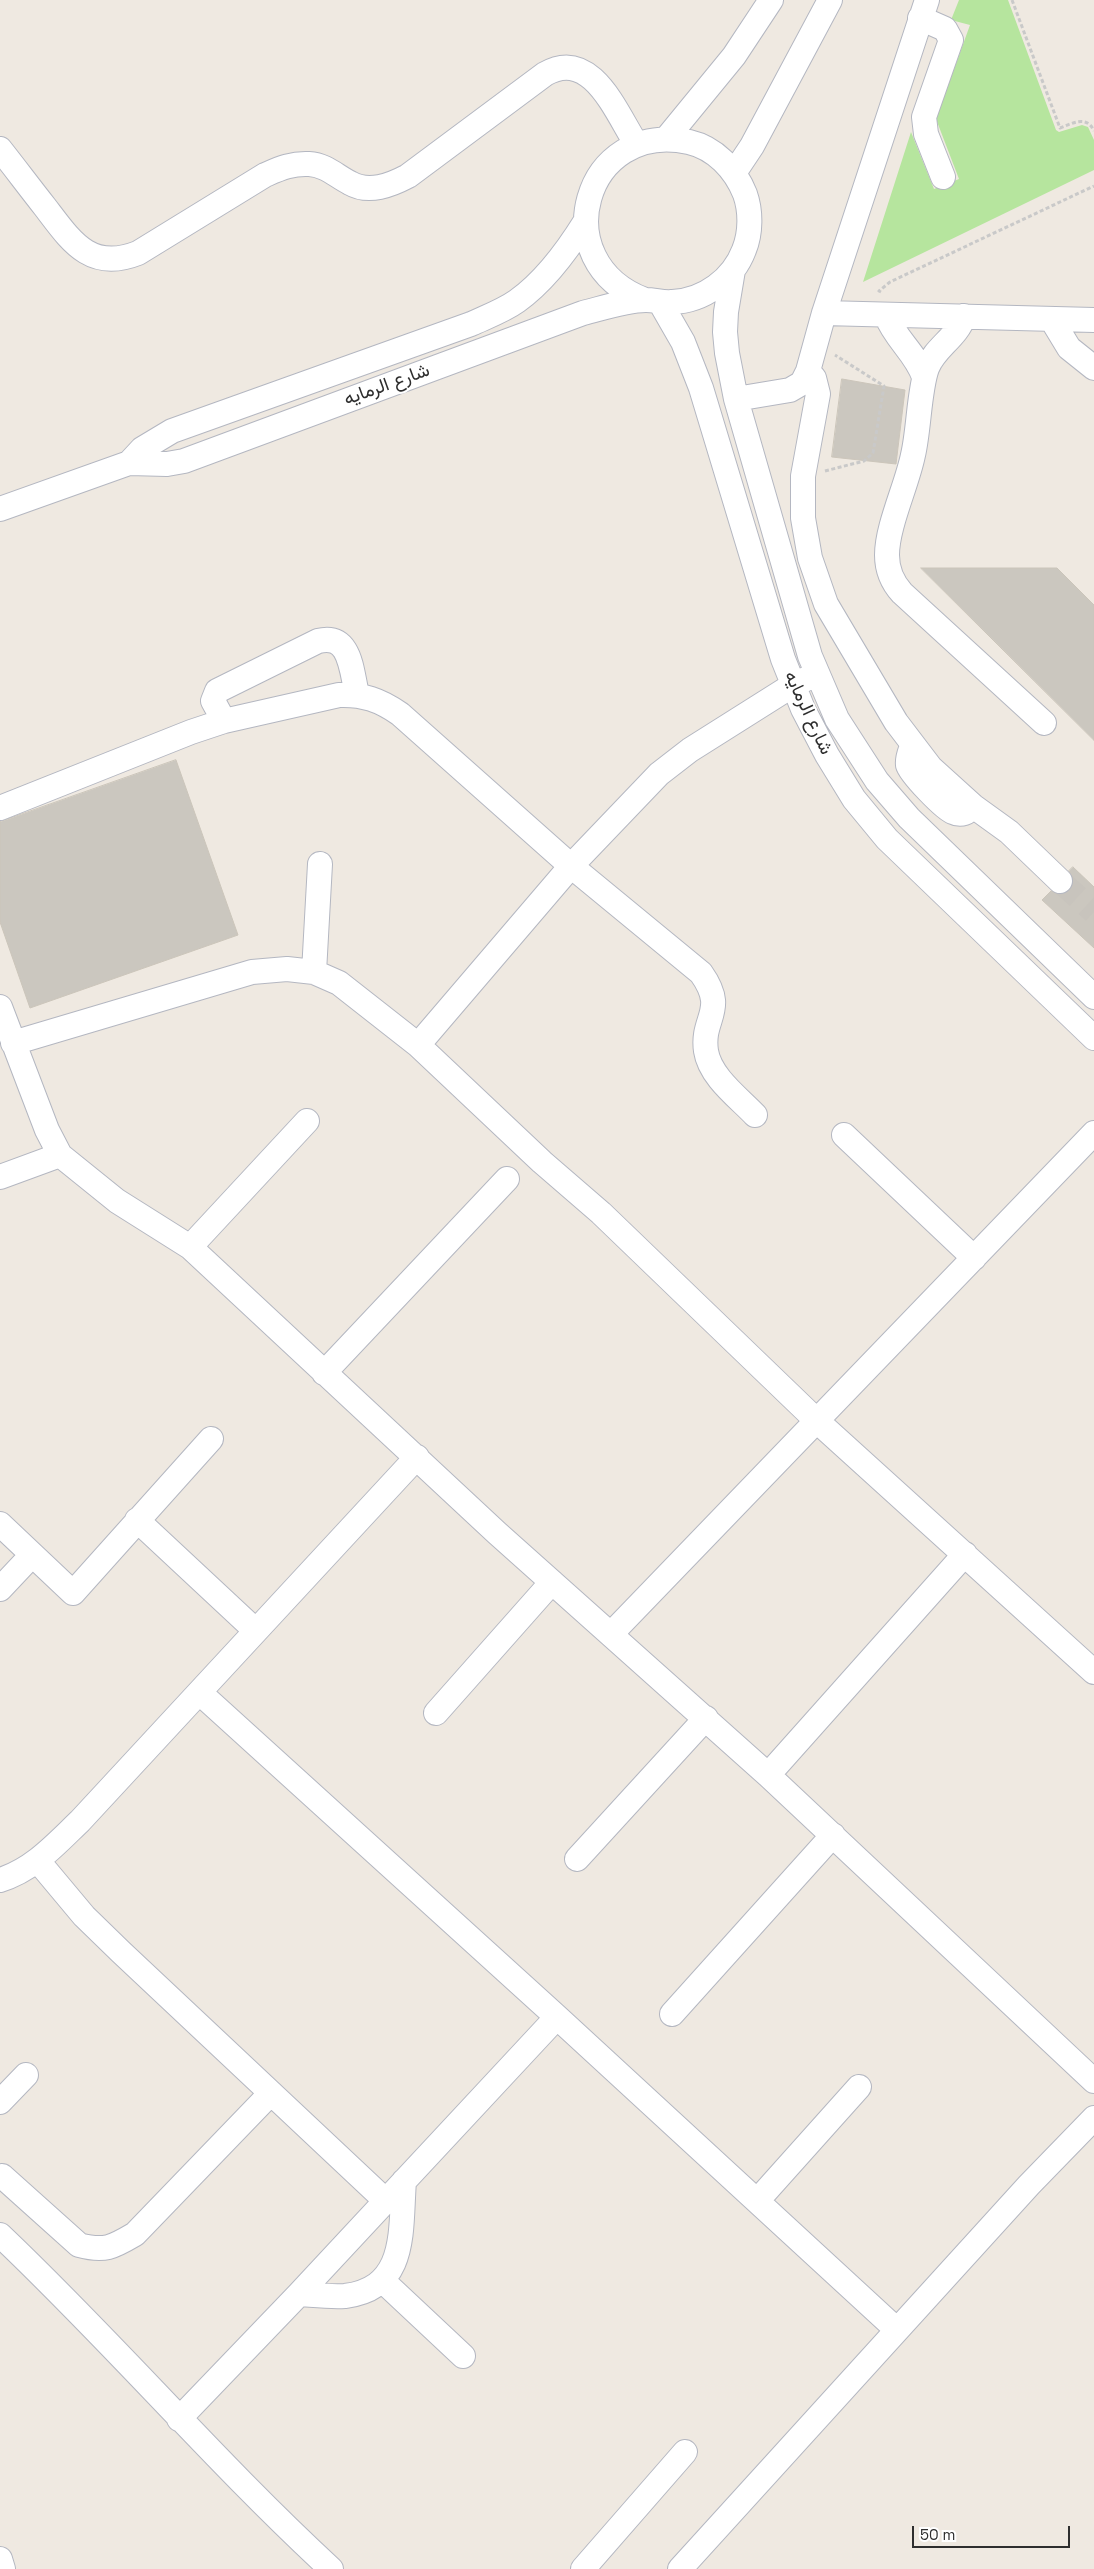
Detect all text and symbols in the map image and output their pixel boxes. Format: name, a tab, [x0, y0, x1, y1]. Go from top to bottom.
street label: شارع الرمايه	[341, 359, 433, 411]
street label: شارع الرمايه	[779, 668, 837, 758]
scale bar	[914, 2516, 1072, 2548]
text: 50 m	[920, 2525, 955, 2544]

